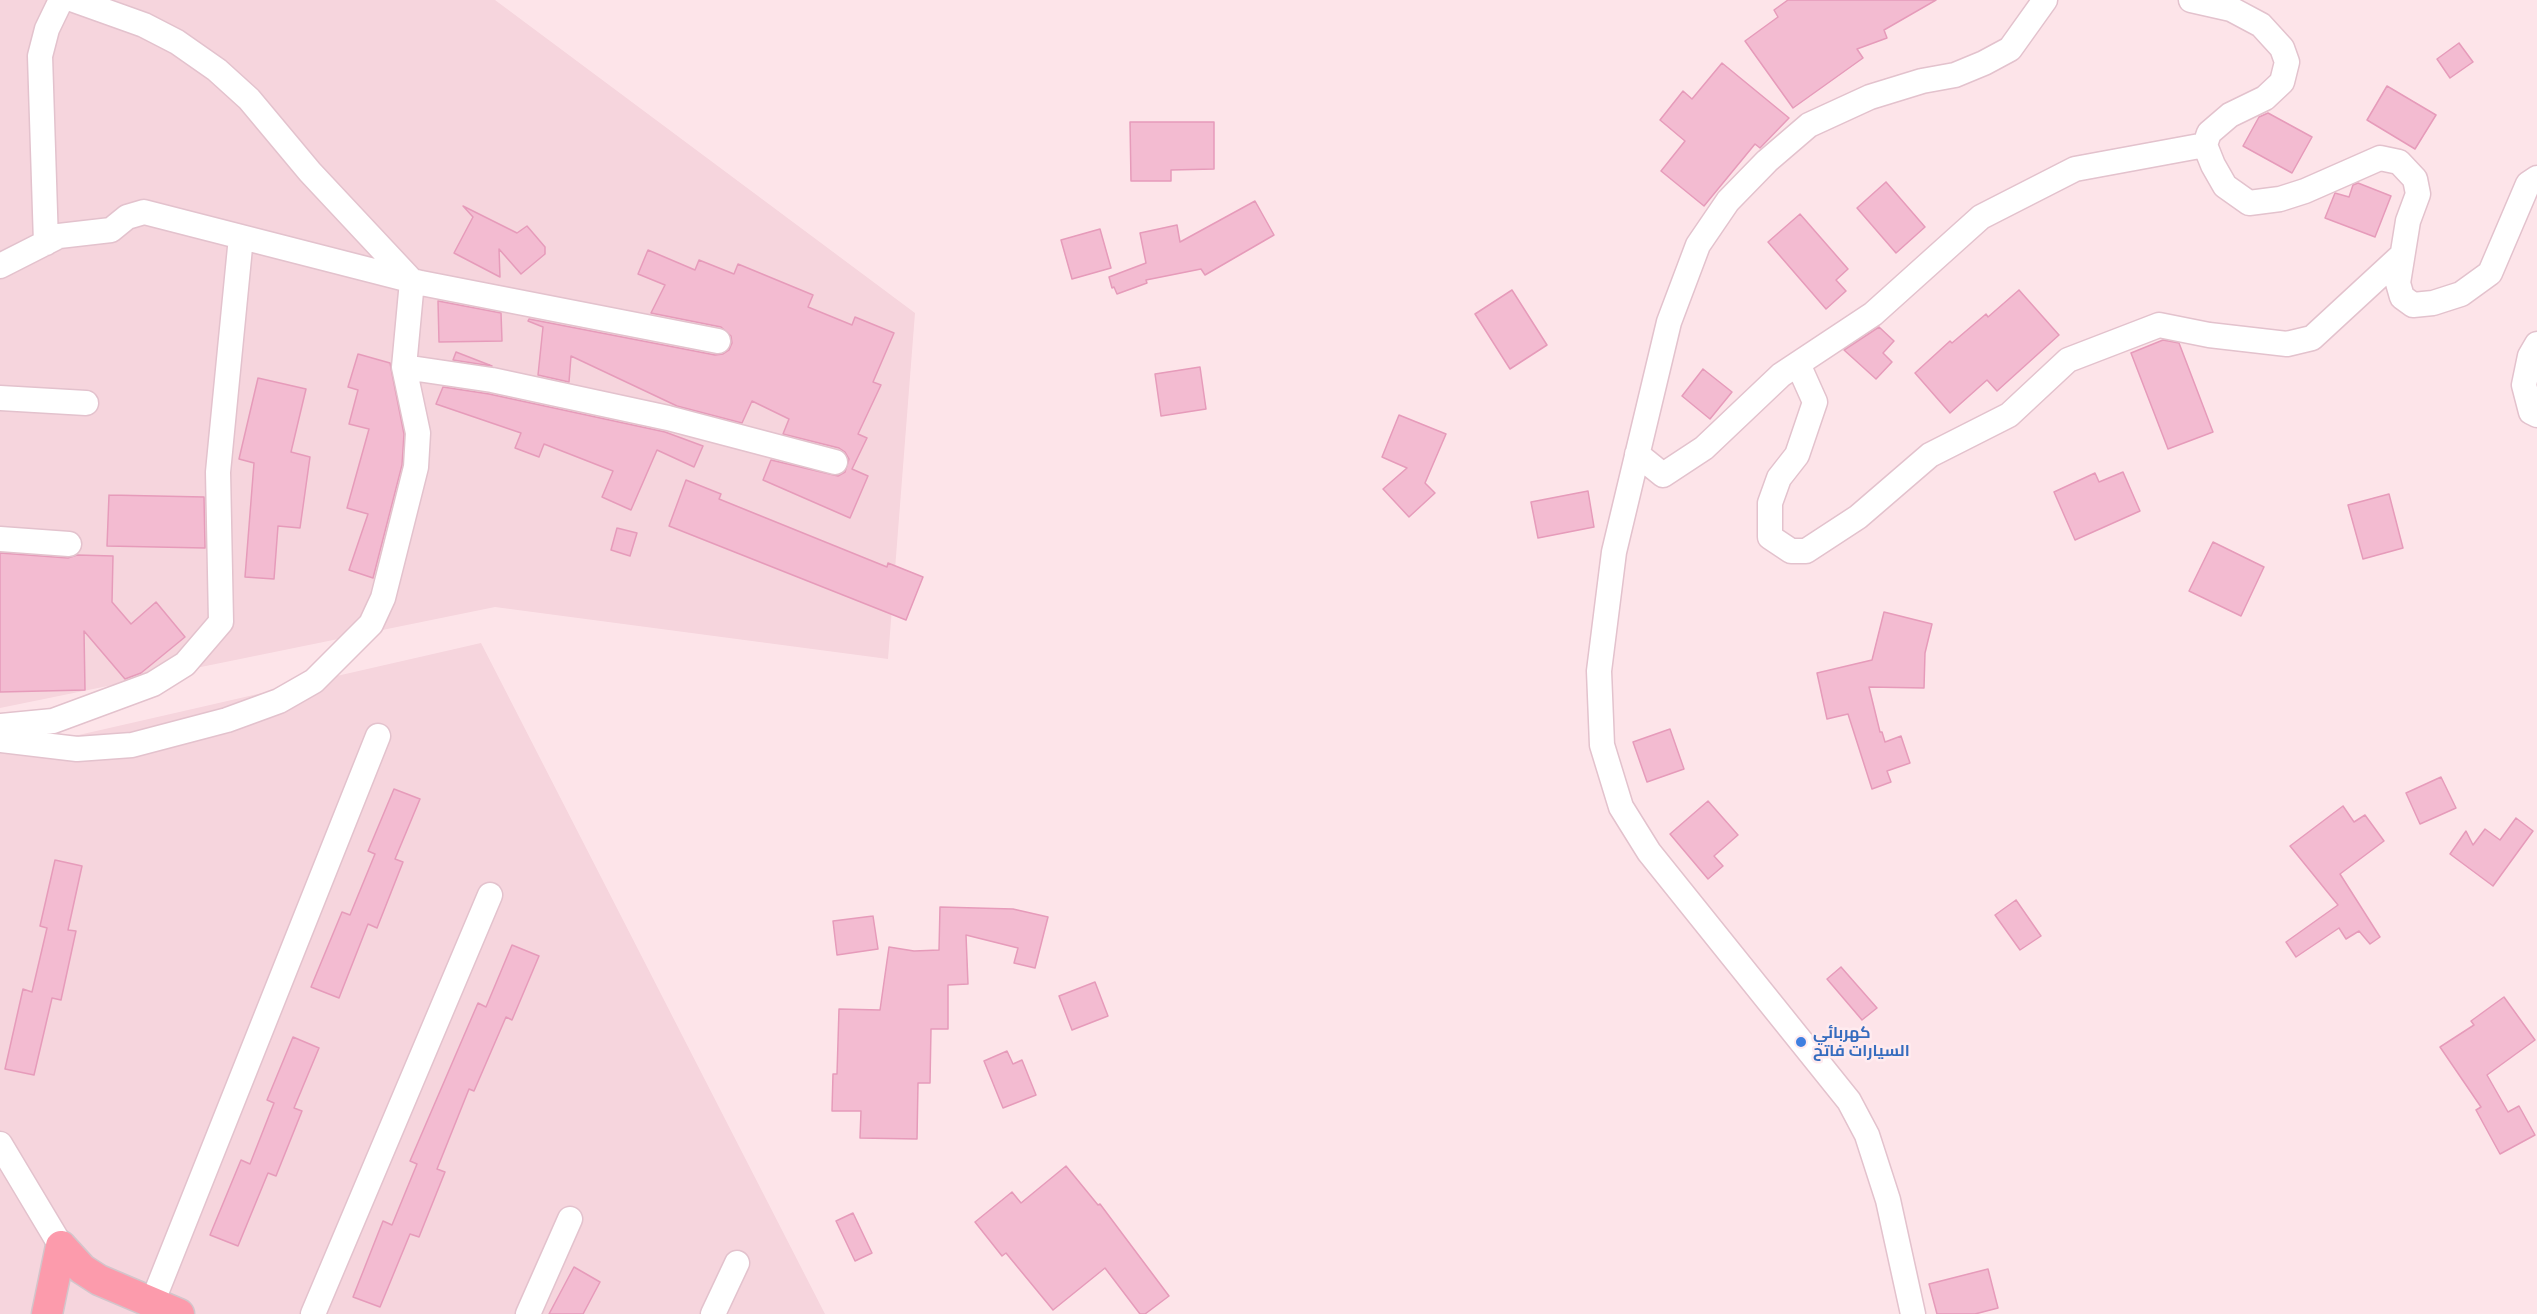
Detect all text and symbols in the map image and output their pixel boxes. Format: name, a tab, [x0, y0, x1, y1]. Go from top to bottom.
place label: كهربائي السيارات فاتح	[1813, 1023, 1910, 1061]
marker: كهربائي السيارات فاتح	[1794, 1035, 1808, 1049]

